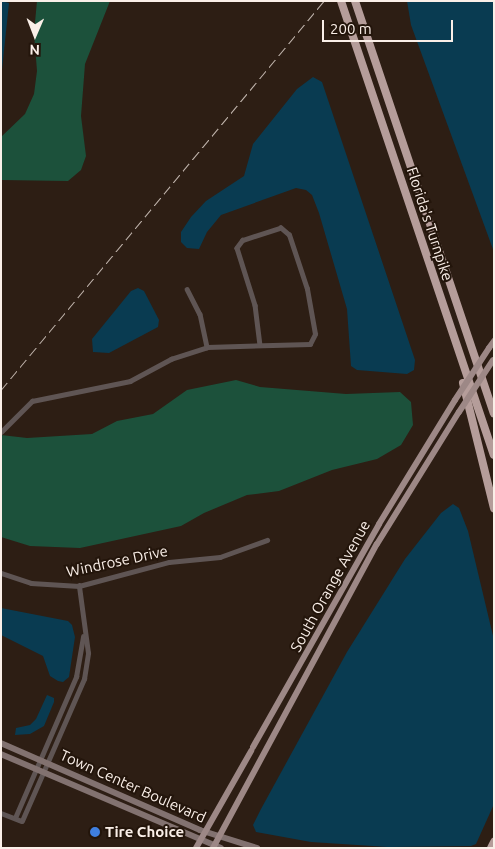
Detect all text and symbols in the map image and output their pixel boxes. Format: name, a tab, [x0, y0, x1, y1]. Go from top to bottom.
north arrow	[10, 10, 60, 60]
scale bar	[325, 10, 456, 42]
text: 200 m	[330, 20, 372, 37]
text: N	[29, 42, 40, 58]
street label: Florida's Turnpike	[403, 165, 457, 283]
street label: South Orange Avenue	[286, 517, 374, 655]
street label: Windrose Drive	[65, 541, 169, 581]
street label: Town Center Boulevard	[57, 746, 209, 826]
place label: Tire Choice	[105, 823, 184, 841]
marker: Tire Choice	[89, 826, 101, 838]

